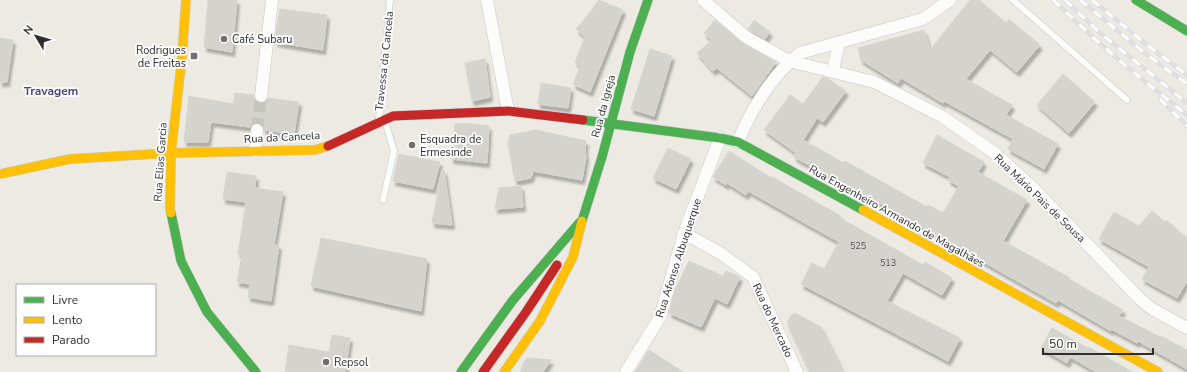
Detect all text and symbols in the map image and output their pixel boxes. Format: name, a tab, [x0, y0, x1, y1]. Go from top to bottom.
street label: Travessa da Cancela	[372, 10, 397, 112]
north arrow	[16, 16, 56, 56]
text: N	[20, 22, 37, 38]
place label: Café Subaru	[232, 32, 293, 47]
marker: Café Subaru	[219, 34, 229, 44]
place label: Rodrigues de Freitas	[136, 43, 186, 71]
marker: Rodrigues de Freitas	[189, 51, 199, 61]
street label: Rua da Igreja	[588, 73, 619, 139]
district label: Travagem	[24, 83, 78, 99]
street label: Rua Elias Garcia	[150, 122, 171, 202]
street label: Rua da Cancela	[243, 128, 321, 147]
place label: Esquadra de Ermesinde	[420, 132, 481, 160]
marker: Esquadra de Ermesinde	[407, 140, 417, 150]
street label: Rua Mário Pais de Sousa	[991, 151, 1089, 246]
street label: Rua Engenheiro Armando de Magalhães	[806, 162, 987, 271]
street label: Rua Afonso Albuquerque	[652, 196, 705, 320]
house number: 525	[850, 240, 866, 252]
house number: 513	[880, 257, 896, 269]
street label: Rua do Mercado	[749, 281, 796, 360]
legend	[16, 284, 156, 356]
text: Livre	[52, 292, 78, 308]
text: Lento	[52, 312, 83, 328]
scale bar	[1043, 330, 1153, 356]
text: Parado	[52, 332, 90, 348]
text: 50 m	[1049, 336, 1077, 352]
place label: Repsol	[334, 355, 369, 370]
marker: Repsol	[321, 357, 331, 367]

